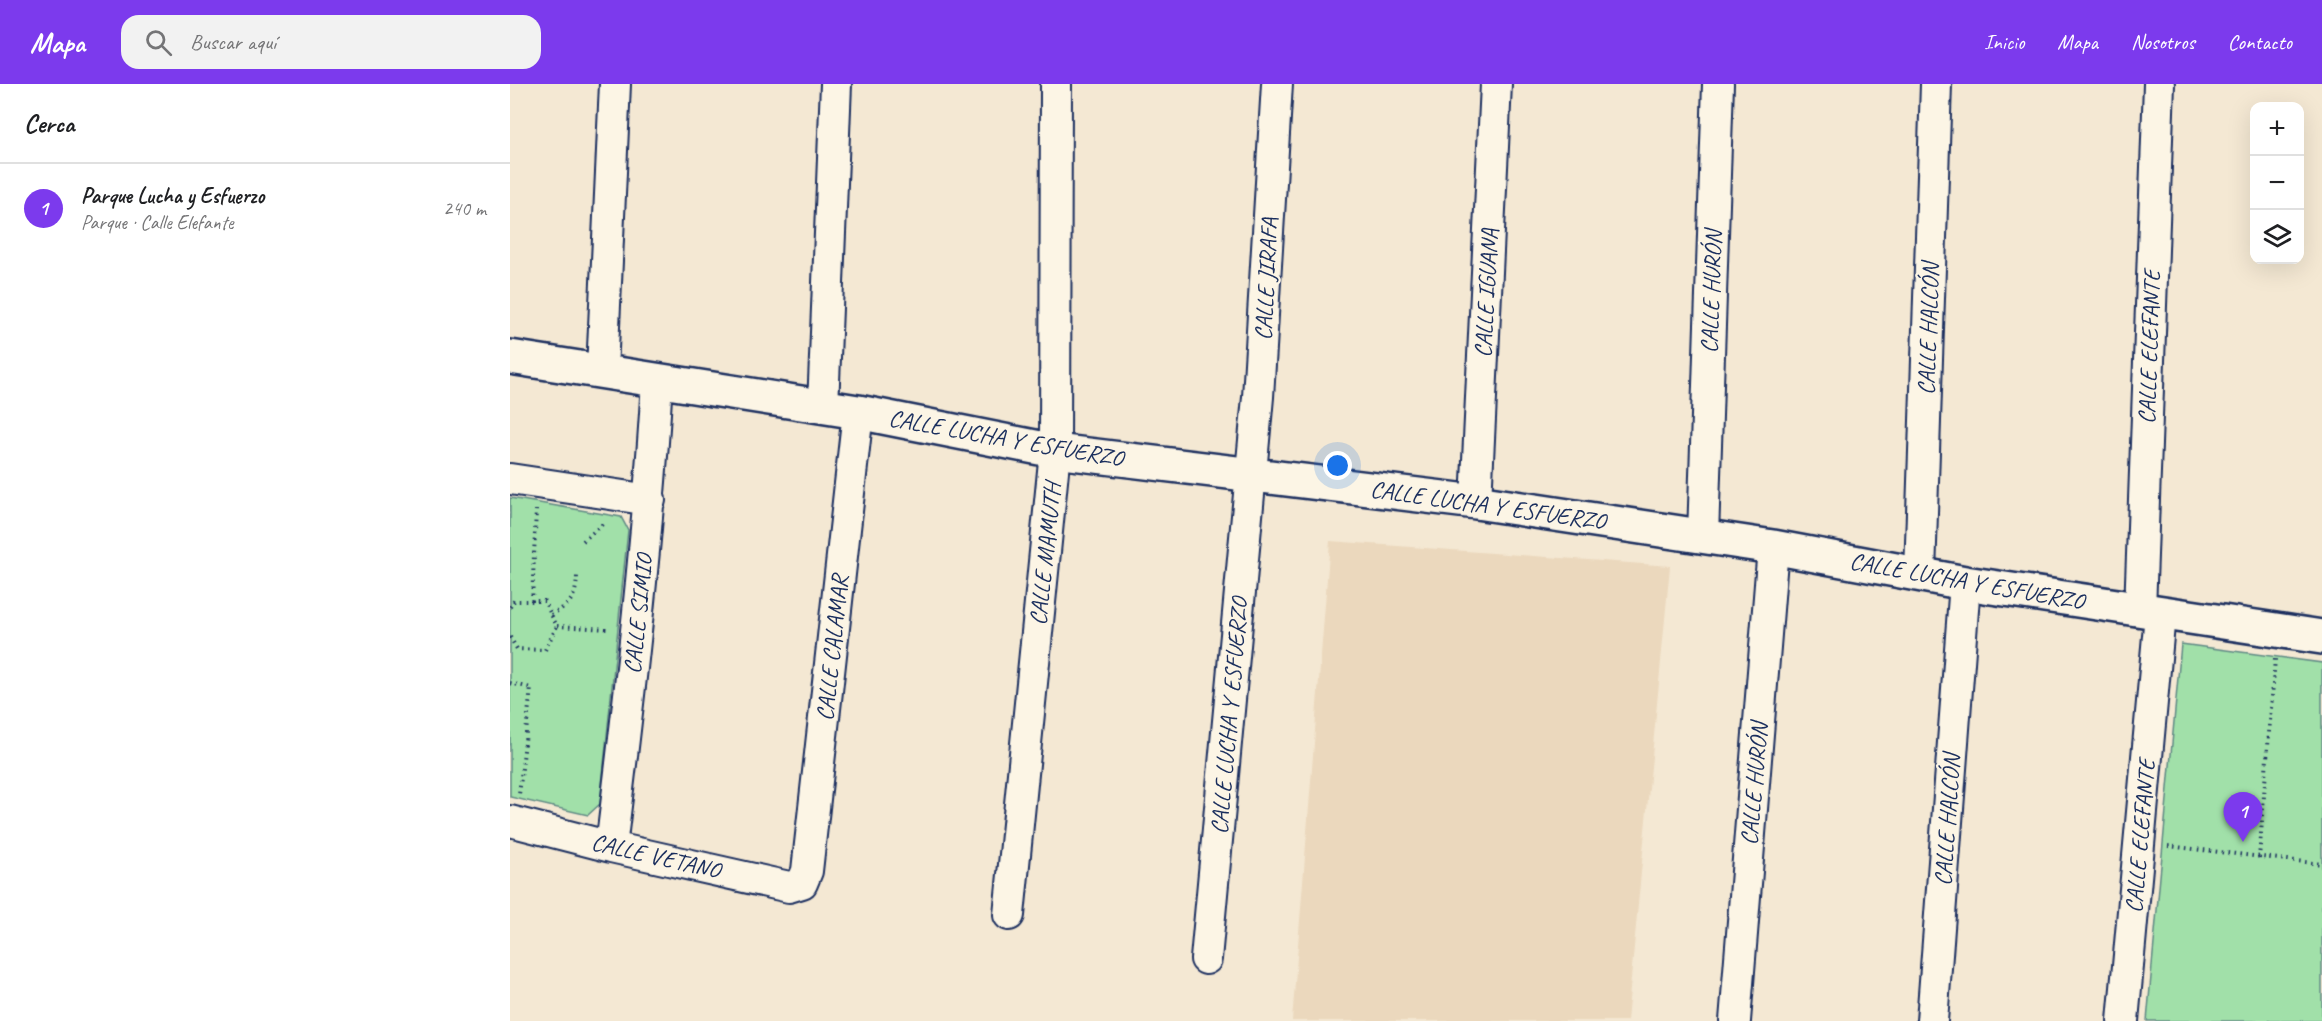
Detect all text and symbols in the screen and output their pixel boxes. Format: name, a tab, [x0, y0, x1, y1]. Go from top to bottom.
search box	[121, 15, 541, 69]
text: Mapa	[30, 25, 85, 60]
icon: search	[142, 26, 175, 59]
text: Buscar aquí	[190, 28, 276, 56]
text: Inicio	[1984, 29, 2024, 55]
text: Mapa	[2057, 29, 2098, 55]
text: Nosotros	[2131, 29, 2195, 55]
text: Contacto	[2228, 29, 2292, 55]
map controls	[2250, 102, 2304, 264]
button: +	[2250, 102, 2304, 156]
text: Cerca	[24, 107, 74, 140]
button: −	[2250, 156, 2304, 210]
text: Parque Lucha y Esfuerzo	[81, 182, 264, 210]
text: 1	[39, 196, 48, 221]
text: 240 m	[443, 196, 486, 221]
text: Parque · Calle Elefante	[81, 210, 234, 235]
button: layers	[2250, 210, 2304, 264]
street label: CALLE JIRAFA	[1248, 216, 1284, 341]
street label: CALLE IGUANA	[1468, 227, 1504, 358]
street label: CALLE HURÓN	[1694, 227, 1728, 354]
street label: CALLE HALCÓN	[1911, 259, 1945, 395]
street label: CALLE ELEFANTE	[2131, 267, 2167, 425]
street label: CALLE LUCHA Y ESFUERZO	[887, 403, 1127, 474]
your location	[1323, 451, 1352, 480]
street label: CALLE LUCHA Y ESFUERZO	[1368, 474, 1610, 537]
street label: CALLE MAMUTH	[1023, 477, 1068, 627]
street label: CALLE LUCHA Y ESFUERZO	[1848, 546, 2088, 617]
street label: CALLE SIMIO	[617, 551, 659, 675]
street label: CALLE CALAMAR	[809, 571, 855, 722]
street label: CALLE LUCHA Y ESFUERZO	[1204, 594, 1254, 835]
street label: CALLE HURÓN	[1734, 718, 1775, 846]
street label: CALLE HALCÓN	[1927, 750, 1967, 887]
street label: CALLE ELEFANTE	[2118, 755, 2162, 914]
pin: 1	[2224, 792, 2262, 842]
street label: CALLE VETANO	[589, 827, 725, 886]

